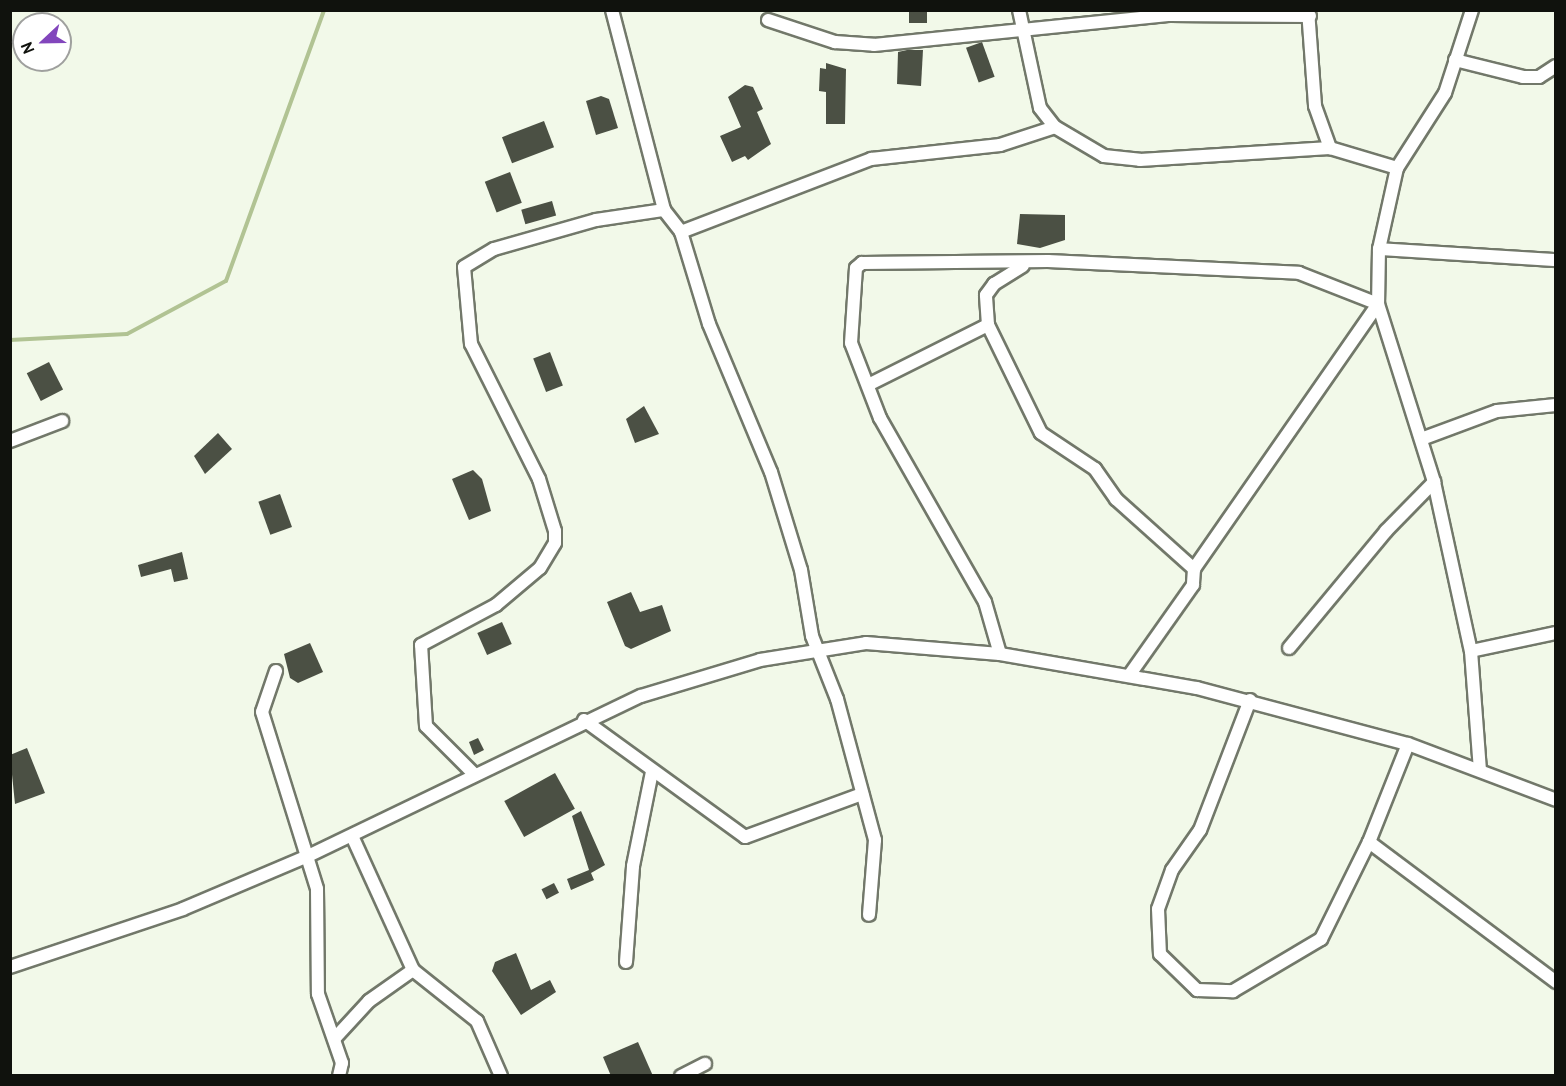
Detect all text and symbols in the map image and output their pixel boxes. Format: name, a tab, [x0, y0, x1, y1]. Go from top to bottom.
north arrow	[12, 12, 72, 72]
text: N	[16, 39, 38, 57]

